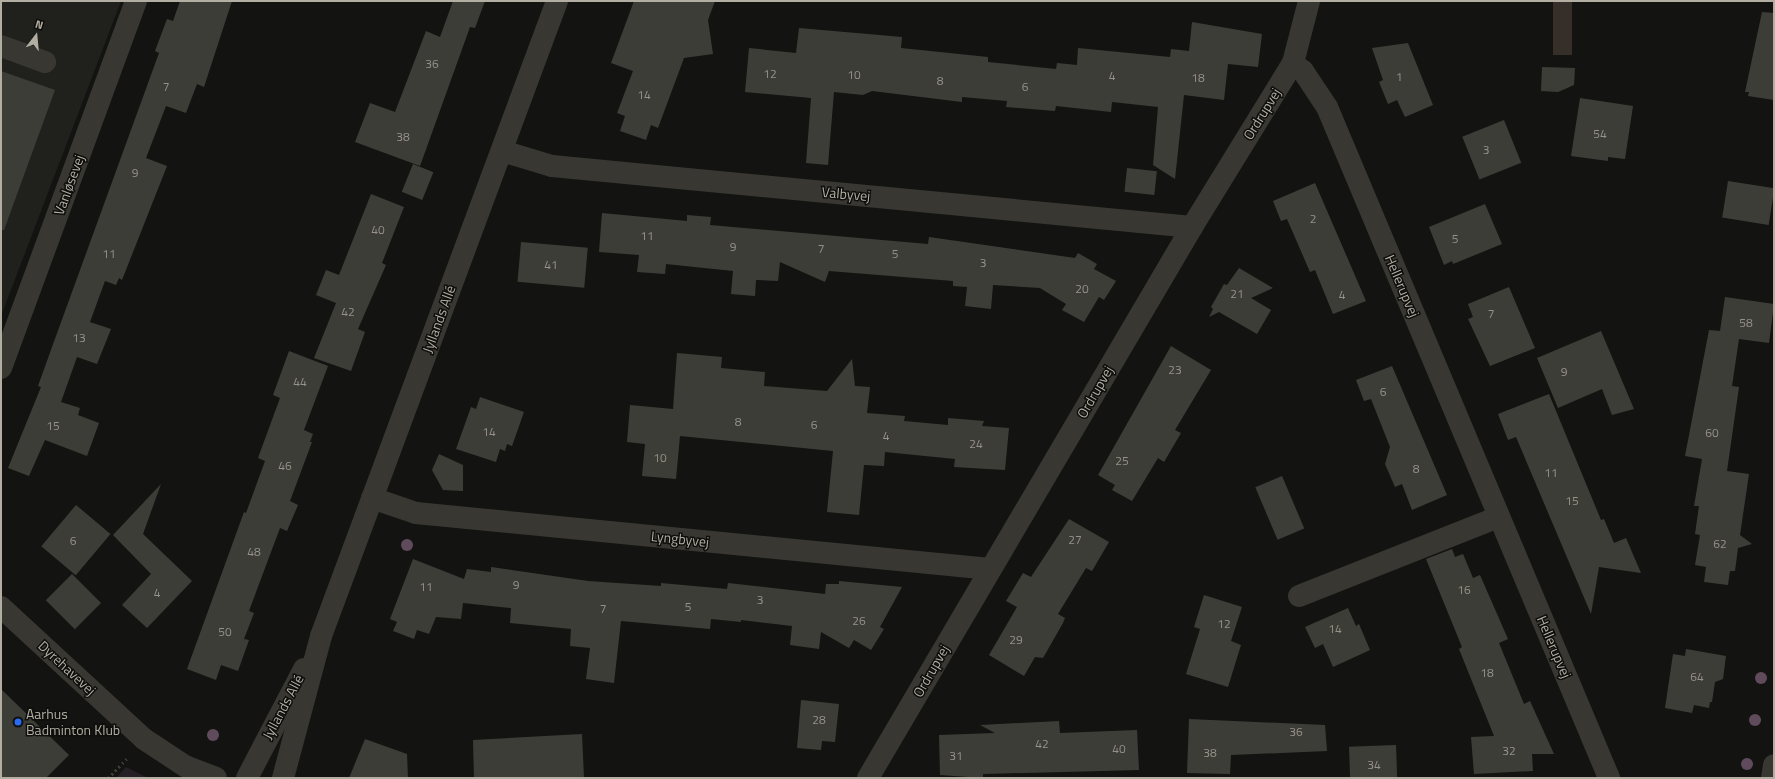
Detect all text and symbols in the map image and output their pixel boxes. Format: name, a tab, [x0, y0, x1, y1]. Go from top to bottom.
north arrow	[16, 16, 56, 56]
text: N	[33, 16, 45, 33]
house number: 36	[425, 57, 439, 71]
house number: 12	[763, 67, 777, 81]
house number: 10	[847, 68, 861, 82]
house number: 4	[1109, 69, 1115, 83]
house number: 1	[1396, 70, 1402, 84]
house number: 18	[1191, 71, 1205, 85]
house number: 8	[937, 74, 943, 88]
house number: 7	[163, 80, 169, 94]
house number: 6	[1022, 80, 1028, 94]
street label: Ordrupvej	[1240, 85, 1284, 143]
house number: 14	[637, 88, 651, 102]
house number: 54	[1593, 127, 1607, 141]
house number: 38	[396, 130, 410, 144]
house number: 3	[1483, 143, 1489, 157]
street label: Vanløsevej	[50, 152, 88, 218]
house number: 9	[132, 166, 138, 180]
street label: Valbyvej	[821, 184, 871, 204]
house number: 2	[1310, 212, 1316, 226]
house number: 40	[371, 223, 385, 237]
house number: 11	[640, 229, 654, 243]
house number: 5	[1452, 232, 1458, 246]
house number: 9	[730, 240, 736, 254]
house number: 7	[818, 242, 824, 256]
house number: 11	[102, 247, 116, 261]
house number: 5	[892, 247, 898, 261]
street label: Hellerupvej	[1381, 252, 1423, 320]
house number: 3	[980, 256, 986, 270]
house number: 41	[544, 258, 558, 272]
house number: 20	[1075, 282, 1089, 296]
street label: Jyllands Allé	[419, 283, 459, 355]
house number: 21	[1230, 287, 1244, 301]
house number: 4	[1339, 288, 1345, 302]
house number: 42	[341, 305, 355, 319]
house number: 7	[1488, 307, 1494, 321]
house number: 58	[1739, 316, 1753, 330]
house number: 13	[72, 331, 86, 345]
street label: Ordrupvej	[1073, 363, 1117, 421]
house number: 23	[1168, 363, 1182, 377]
house number: 9	[1561, 365, 1567, 379]
house number: 44	[293, 375, 307, 389]
house number: 6	[1380, 385, 1386, 399]
house number: 8	[735, 415, 741, 429]
house number: 6	[811, 418, 817, 432]
house number: 15	[46, 419, 60, 433]
house number: 14	[482, 425, 496, 439]
house number: 60	[1705, 426, 1719, 440]
house number: 4	[883, 429, 889, 443]
house number: 24	[969, 437, 983, 451]
house number: 10	[653, 451, 667, 465]
house number: 25	[1115, 454, 1129, 468]
house number: 46	[278, 459, 292, 473]
house number: 8	[1413, 462, 1419, 476]
house number: 11	[1544, 466, 1558, 480]
house number: 15	[1565, 494, 1579, 508]
street label: Lyngbyvej	[650, 528, 710, 550]
house number: 27	[1068, 533, 1082, 547]
house number: 6	[70, 534, 76, 548]
house number: 62	[1713, 537, 1727, 551]
house number: 48	[247, 545, 261, 559]
house number: 9	[513, 578, 519, 592]
house number: 11	[419, 580, 433, 594]
house number: 16	[1457, 583, 1471, 597]
house number: 4	[154, 586, 160, 600]
house number: 3	[757, 593, 763, 607]
house number: 5	[685, 600, 691, 614]
house number: 7	[600, 602, 606, 616]
street label: Hellerupvej	[1533, 613, 1575, 681]
house number: 26	[852, 614, 866, 628]
house number: 12	[1217, 617, 1231, 631]
house number: 14	[1328, 622, 1342, 636]
house number: 50	[218, 625, 232, 639]
house number: 29	[1009, 633, 1023, 647]
street label: Dyrehavevej	[35, 637, 99, 699]
street label: Ordrupvej	[909, 642, 953, 700]
house number: 18	[1480, 666, 1494, 680]
house number: 64	[1690, 670, 1704, 684]
street label: Jyllands Allé	[259, 672, 307, 742]
place label: Aarhus Badminton Klub	[26, 706, 120, 738]
house number: 28	[812, 713, 826, 727]
marker: Aarhus Badminton Klub	[13, 717, 23, 727]
house number: 36	[1289, 725, 1303, 739]
house number: 42	[1035, 737, 1049, 751]
house number: 40	[1112, 742, 1126, 756]
house number: 32	[1502, 744, 1516, 758]
house number: 38	[1203, 746, 1217, 760]
house number: 31	[949, 749, 963, 763]
house number: 34	[1367, 758, 1381, 772]

